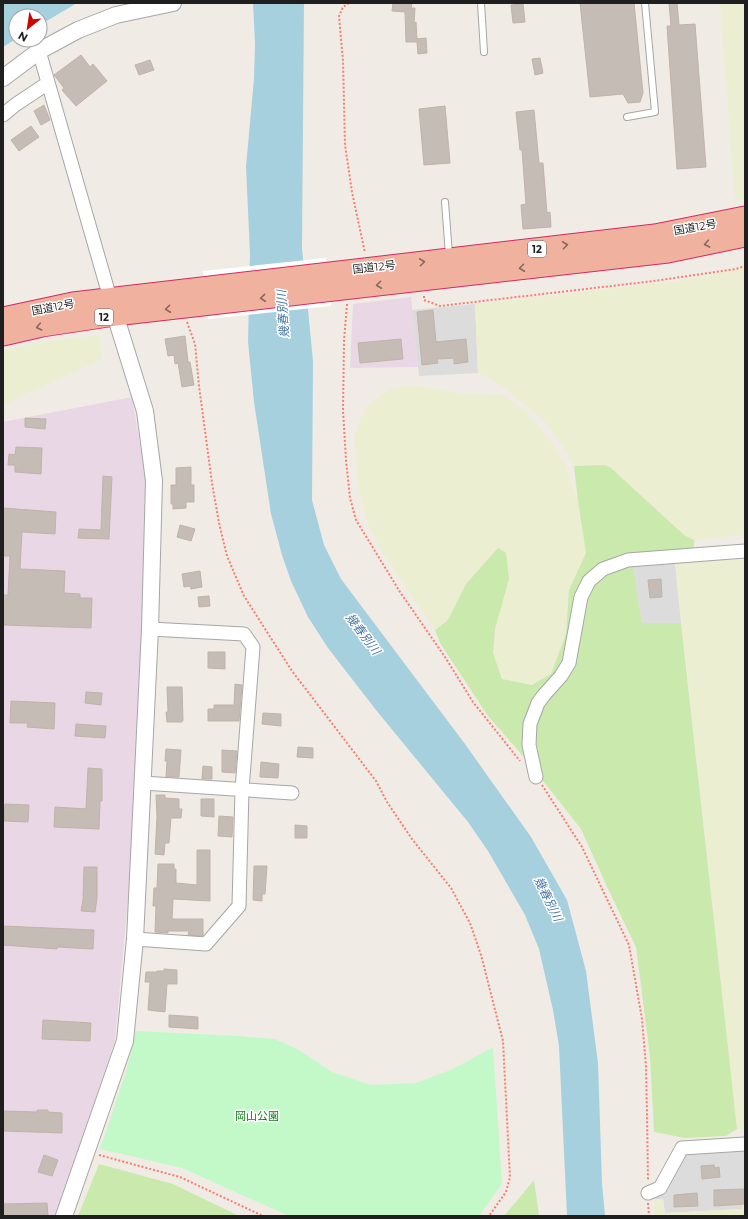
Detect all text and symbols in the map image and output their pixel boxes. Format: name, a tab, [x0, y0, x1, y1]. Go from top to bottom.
north arrow	[8, 8, 48, 48]
text: N	[16, 28, 30, 45]
street label: 国道12号	[673, 216, 717, 238]
one-way arrow	[704, 240, 710, 248]
road number: 12	[528, 241, 546, 257]
one-way arrow	[562, 241, 568, 250]
street label: 国道12号	[352, 258, 396, 276]
one-way arrow	[419, 258, 425, 267]
one-way arrow	[519, 264, 525, 273]
one-way arrow	[376, 280, 382, 289]
water label: 幾春別川	[273, 288, 292, 339]
one-way arrow	[260, 293, 266, 302]
street label: 国道12号	[30, 296, 76, 318]
one-way arrow	[165, 304, 171, 313]
road number: 12	[95, 309, 113, 325]
one-way arrow	[36, 322, 42, 330]
water label: 幾春別川	[343, 610, 385, 659]
water label: 幾春別川	[531, 874, 567, 925]
park label: 岡山公園	[235, 1109, 279, 1123]

